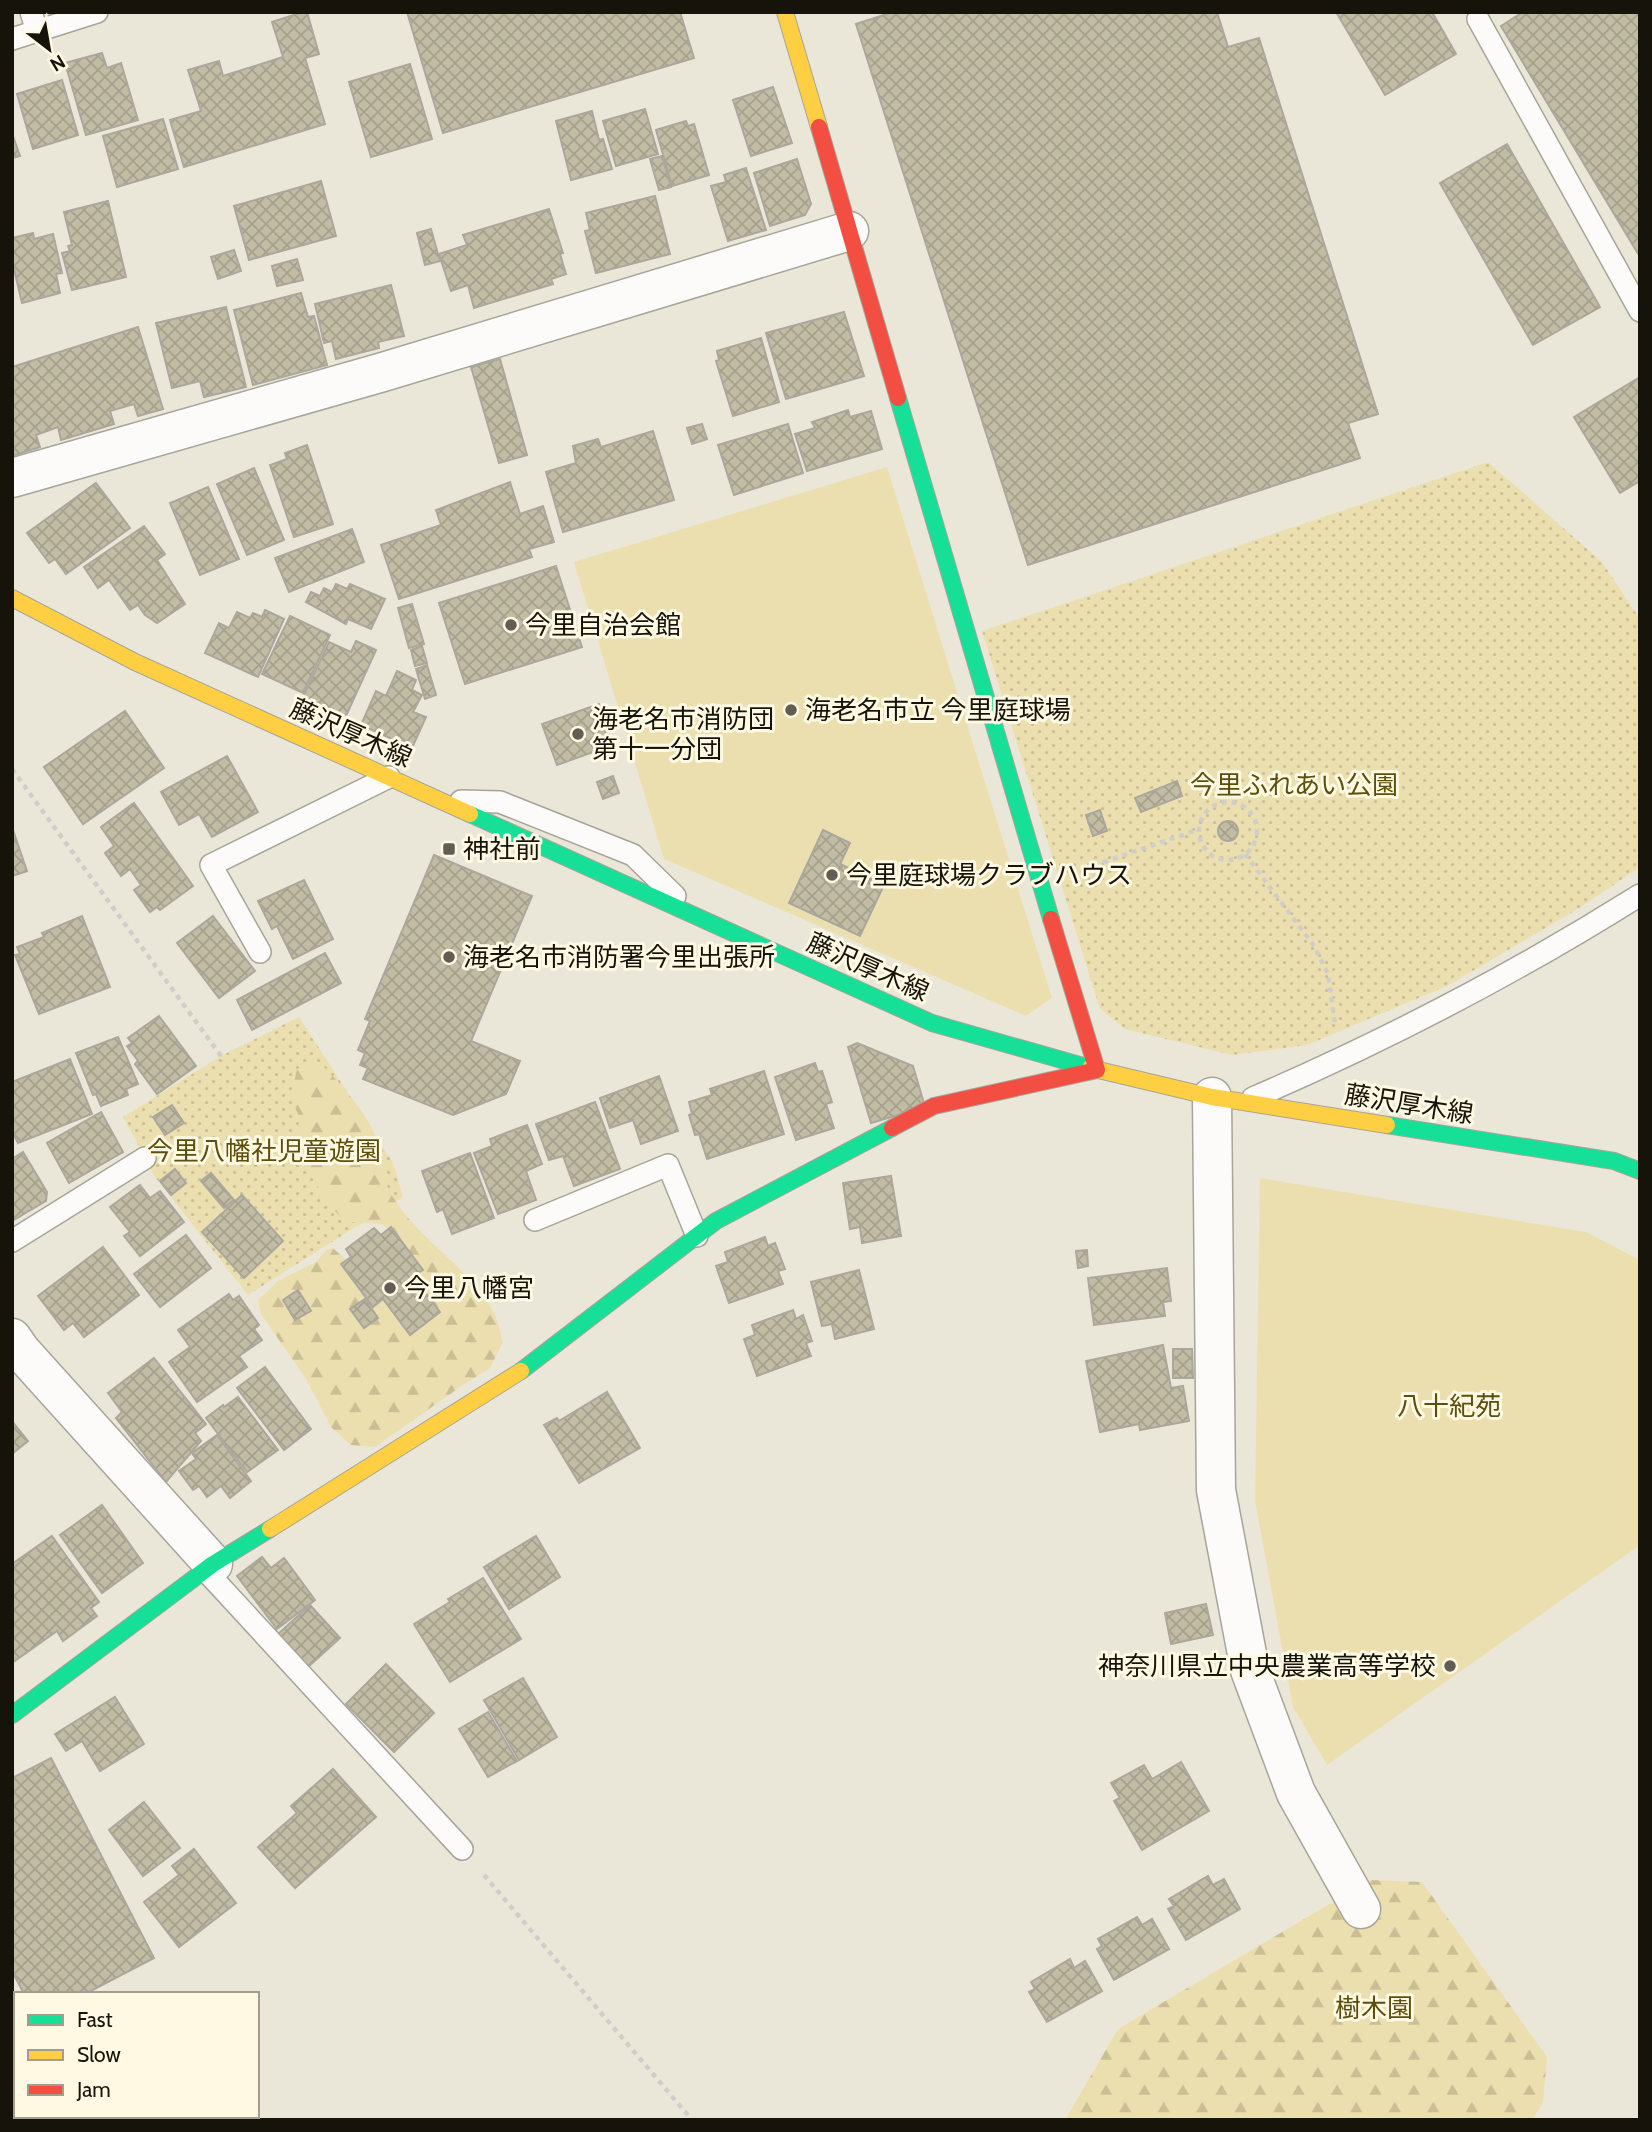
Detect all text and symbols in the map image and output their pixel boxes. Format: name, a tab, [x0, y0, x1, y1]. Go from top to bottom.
north arrow	[14, 14, 84, 84]
text: N	[46, 50, 69, 76]
place label: 今里自治会館	[525, 609, 681, 641]
marker: 今里自治会館	[503, 617, 519, 633]
street label: 藤沢厚木線	[285, 692, 417, 774]
place label: 海老名市立 今里庭球場	[805, 694, 1071, 726]
marker: 海老名市立 今里庭球場	[783, 702, 799, 718]
place label: 海老名市消防団 第十一分団	[592, 703, 774, 765]
marker: 海老名市消防団 第十一分団	[570, 726, 586, 742]
park label: 今里ふれあい公園	[1190, 769, 1398, 801]
place label: 神社前	[463, 833, 541, 865]
marker: 神社前	[441, 841, 457, 857]
place label: 今里庭球場クラブハウス	[846, 859, 1132, 891]
marker: 今里庭球場クラブハウス	[824, 867, 840, 883]
street label: 藤沢厚木線	[802, 926, 934, 1008]
place label: 海老名市消防署今里出張所	[463, 941, 775, 973]
marker: 海老名市消防署今里出張所	[441, 949, 457, 965]
street label: 藤沢厚木線	[1342, 1078, 1476, 1130]
park label: 今里八幡社児童遊園	[147, 1135, 381, 1167]
place label: 今里八幡宮	[404, 1272, 534, 1304]
marker: 今里八幡宮	[382, 1280, 398, 1296]
park label: 八十紀苑	[1397, 1390, 1501, 1422]
place label: 神奈川県立中央農業高等学校	[1098, 1650, 1436, 1682]
marker: 神奈川県立中央農業高等学校	[1442, 1658, 1458, 1674]
legend	[14, 1992, 259, 2118]
park label: 樹木園	[1335, 1992, 1413, 2024]
text: Fast	[77, 2007, 113, 2032]
text: Slow	[77, 2042, 121, 2067]
text: Jam	[76, 2077, 111, 2102]

